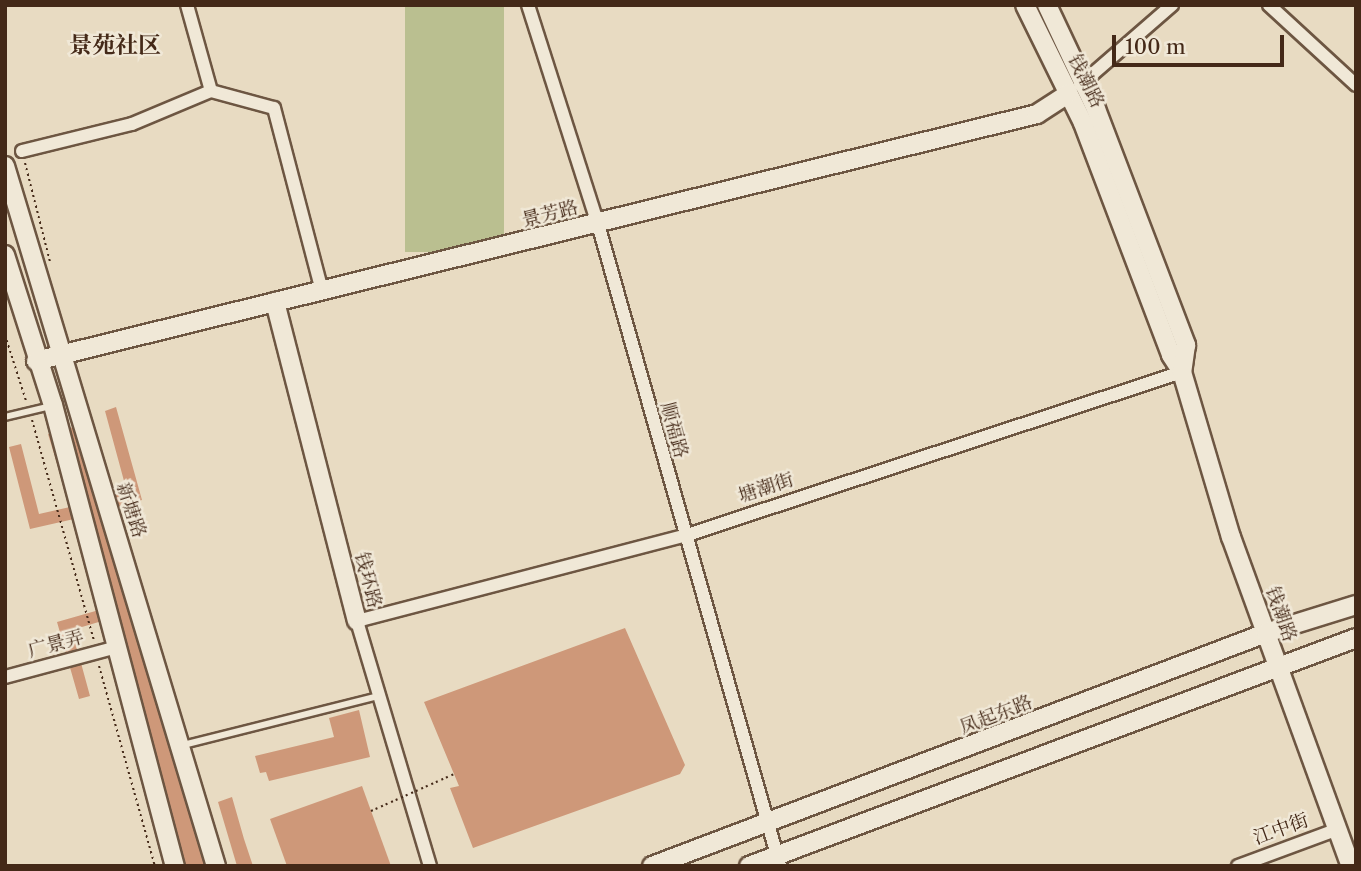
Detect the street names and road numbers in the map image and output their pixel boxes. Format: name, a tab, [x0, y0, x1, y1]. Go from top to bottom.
street label: 钱潮路	[1063, 50, 1109, 112]
street label: 景芳路	[520, 196, 580, 232]
street label: 顺福路	[656, 400, 692, 460]
street label: 塘潮街	[735, 468, 797, 508]
street label: 新塘路	[111, 479, 151, 541]
street label: 钱环路	[350, 550, 386, 610]
street label: 钱潮路	[1261, 583, 1301, 645]
street label: 广景弄	[26, 626, 86, 662]
street label: 凤起东路	[956, 691, 1036, 739]
street label: 江中街	[1250, 809, 1312, 849]

